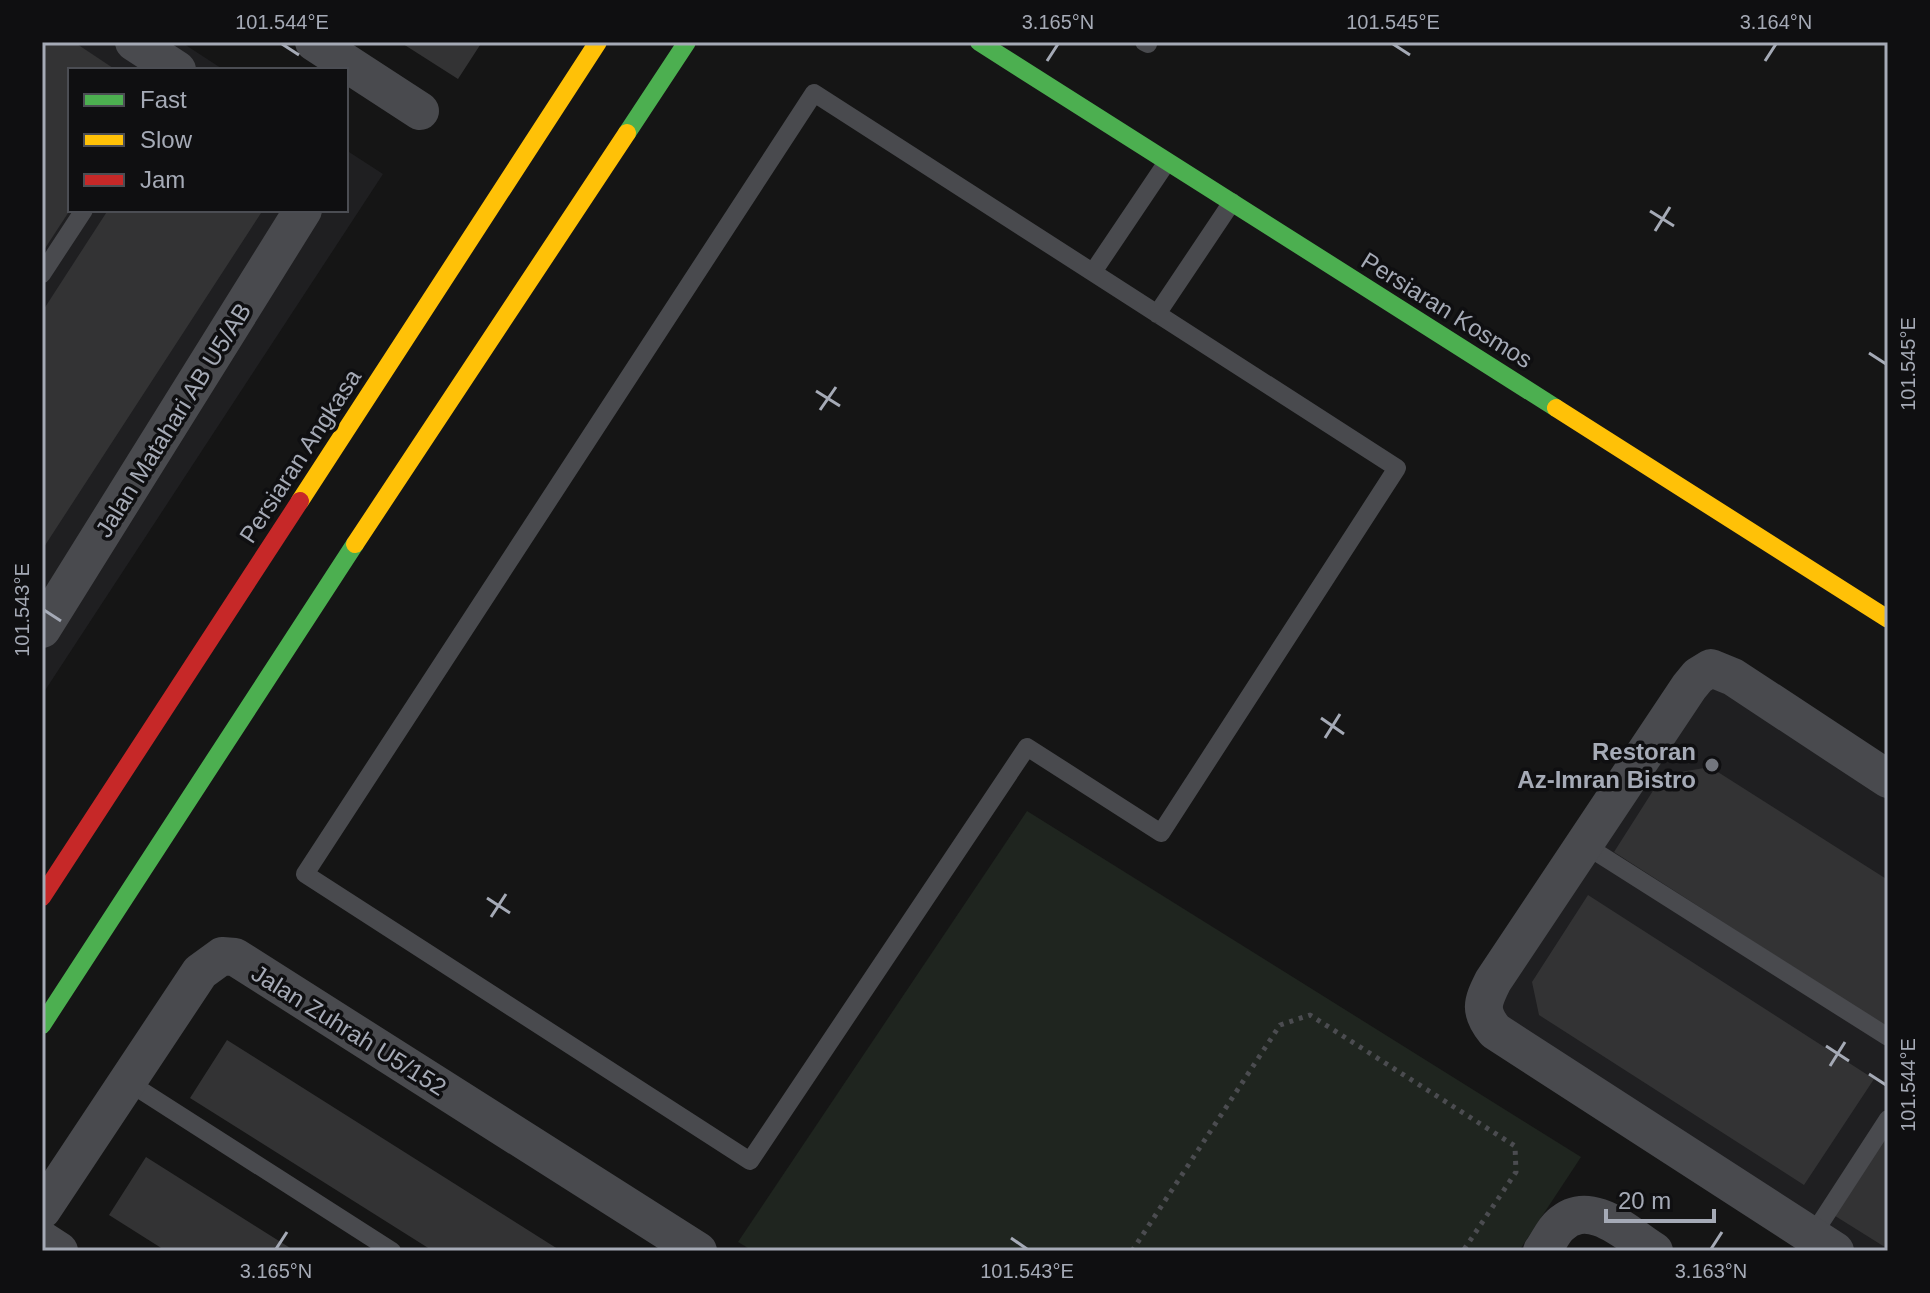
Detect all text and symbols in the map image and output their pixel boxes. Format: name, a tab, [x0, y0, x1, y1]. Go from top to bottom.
text: 101.544°E	[235, 11, 329, 33]
text: 3.165°N	[1022, 11, 1094, 33]
text: 101.545°E	[1346, 11, 1440, 33]
text: 3.164°N	[1740, 11, 1812, 33]
legend	[68, 68, 348, 212]
text: Fast	[140, 86, 187, 113]
text: Slow	[140, 126, 193, 153]
text: Jam	[140, 166, 185, 193]
street label: Persiaran Kosmos	[1357, 247, 1537, 373]
street label: Jalan Matahari AB U5/AB	[90, 298, 256, 542]
text: 101.545°E	[1897, 317, 1919, 411]
street label: Persiaran Angkasa	[234, 364, 367, 548]
text: 101.543°E	[11, 563, 33, 657]
place label: Restoran Az-Imran Bistro	[1517, 738, 1696, 793]
marker: Restoran Az-Imran Bistro	[1703, 756, 1721, 774]
street label: Jalan Zuhrah U5/152	[247, 959, 451, 1101]
text: 101.544°E	[1897, 1038, 1919, 1132]
scale bar	[1606, 1173, 1714, 1223]
text: 20 m	[1618, 1187, 1671, 1214]
text: 3.165°N	[240, 1260, 312, 1282]
text: 101.543°E	[980, 1260, 1074, 1282]
text: 3.163°N	[1675, 1260, 1747, 1282]

